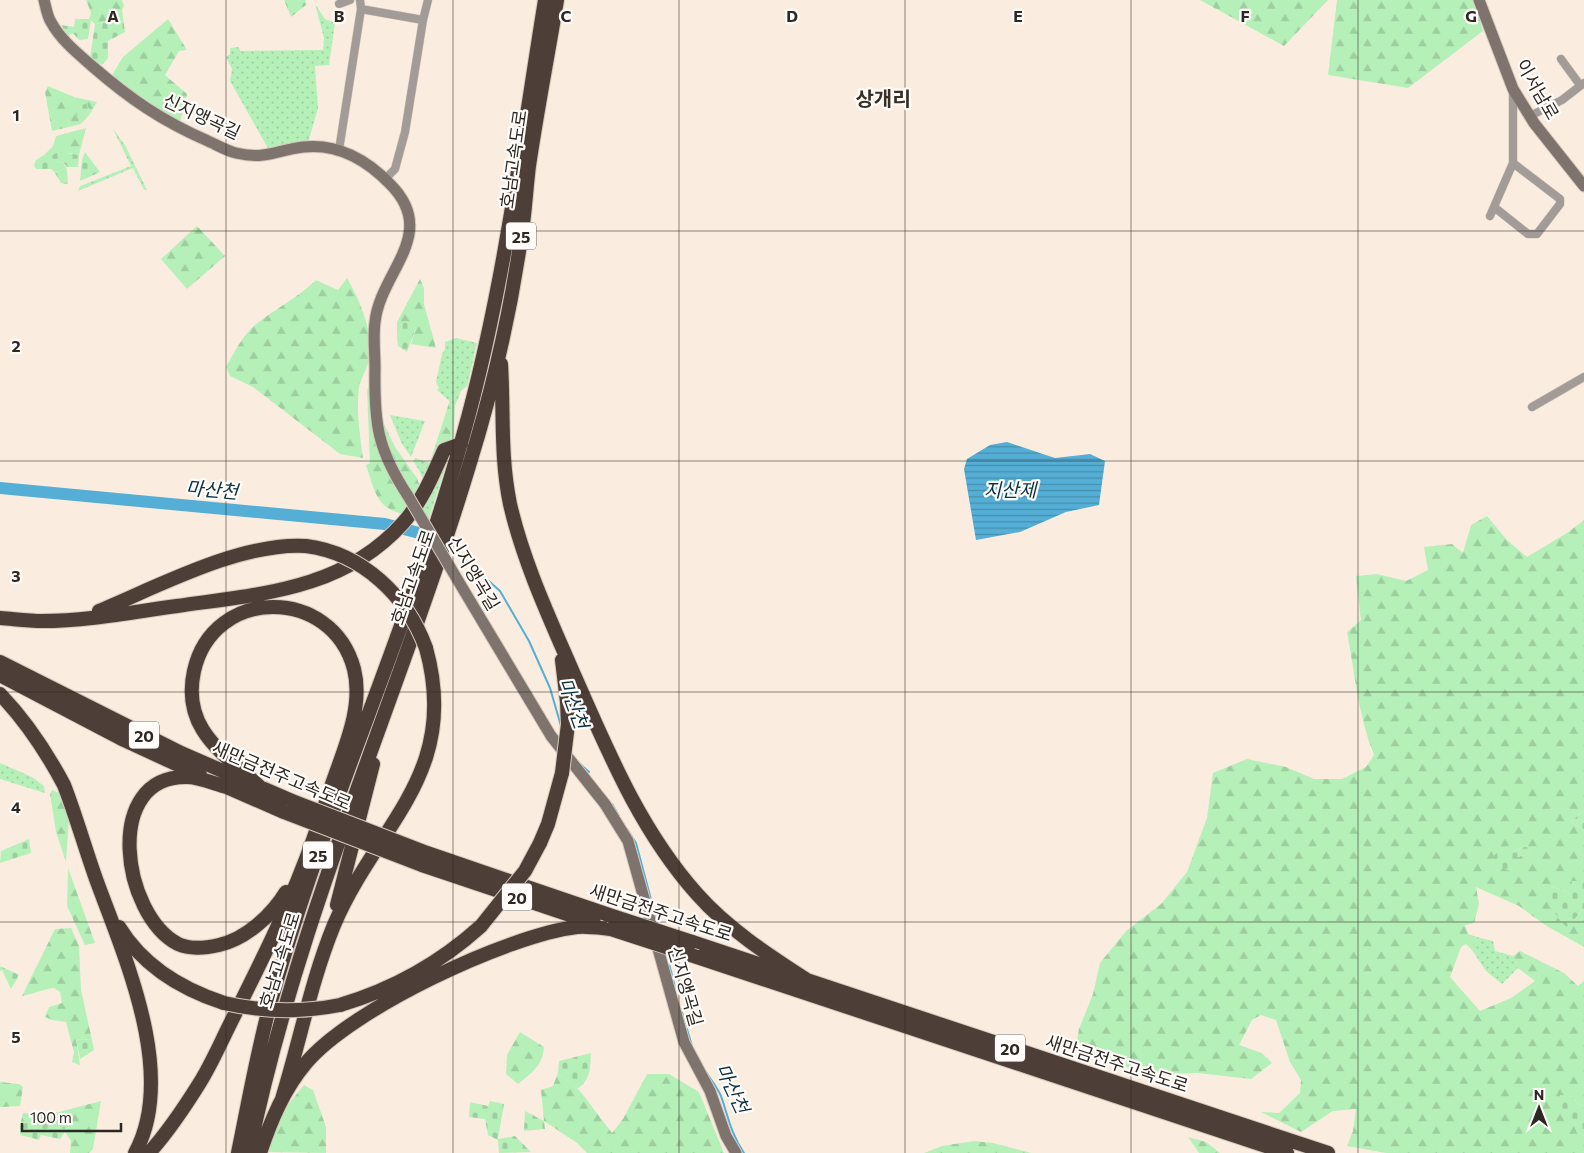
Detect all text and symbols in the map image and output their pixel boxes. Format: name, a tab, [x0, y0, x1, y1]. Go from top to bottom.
text: A	[107, 6, 119, 25]
text: B	[334, 6, 345, 25]
text: C	[561, 6, 572, 25]
text: D	[786, 6, 798, 25]
text: E	[1013, 6, 1023, 25]
text: F	[1240, 6, 1250, 25]
text: G	[1465, 6, 1477, 25]
street label: 이서남로	[1512, 55, 1564, 123]
district label: 상개리	[855, 86, 911, 110]
street label: 신지앵곡길	[160, 89, 244, 143]
text: 1	[12, 105, 20, 124]
street label: 호남고속도로	[495, 108, 531, 210]
road number: 25	[506, 222, 536, 250]
text: 2	[11, 336, 21, 355]
water label: 마산천	[185, 475, 241, 503]
water label: 지산제	[984, 478, 1039, 501]
street label: 호남고속도로	[385, 526, 439, 628]
street label: 신지앵곡길	[443, 532, 505, 614]
text: 3	[11, 566, 21, 585]
water label: 마산천	[554, 674, 594, 733]
road number: 20	[129, 722, 159, 748]
street label: 새만금전주고속도로	[209, 736, 355, 814]
text: 4	[11, 797, 21, 816]
road number: 25	[303, 842, 333, 868]
street label: 새만금전주고속도로	[587, 879, 735, 945]
road number: 20	[502, 884, 532, 910]
street label: 호남고속도로	[254, 909, 304, 1011]
street label: 신지앵곡길	[664, 943, 708, 1029]
text: 5	[11, 1027, 21, 1046]
street label: 새만금전주고속도로	[1043, 1030, 1191, 1096]
road number: 20	[995, 1034, 1025, 1062]
water label: 마산천	[711, 1059, 755, 1118]
north arrow	[1514, 1083, 1564, 1133]
text: N	[1534, 1086, 1544, 1103]
scale bar	[22, 1100, 121, 1132]
text: 100 m	[30, 1108, 72, 1126]

